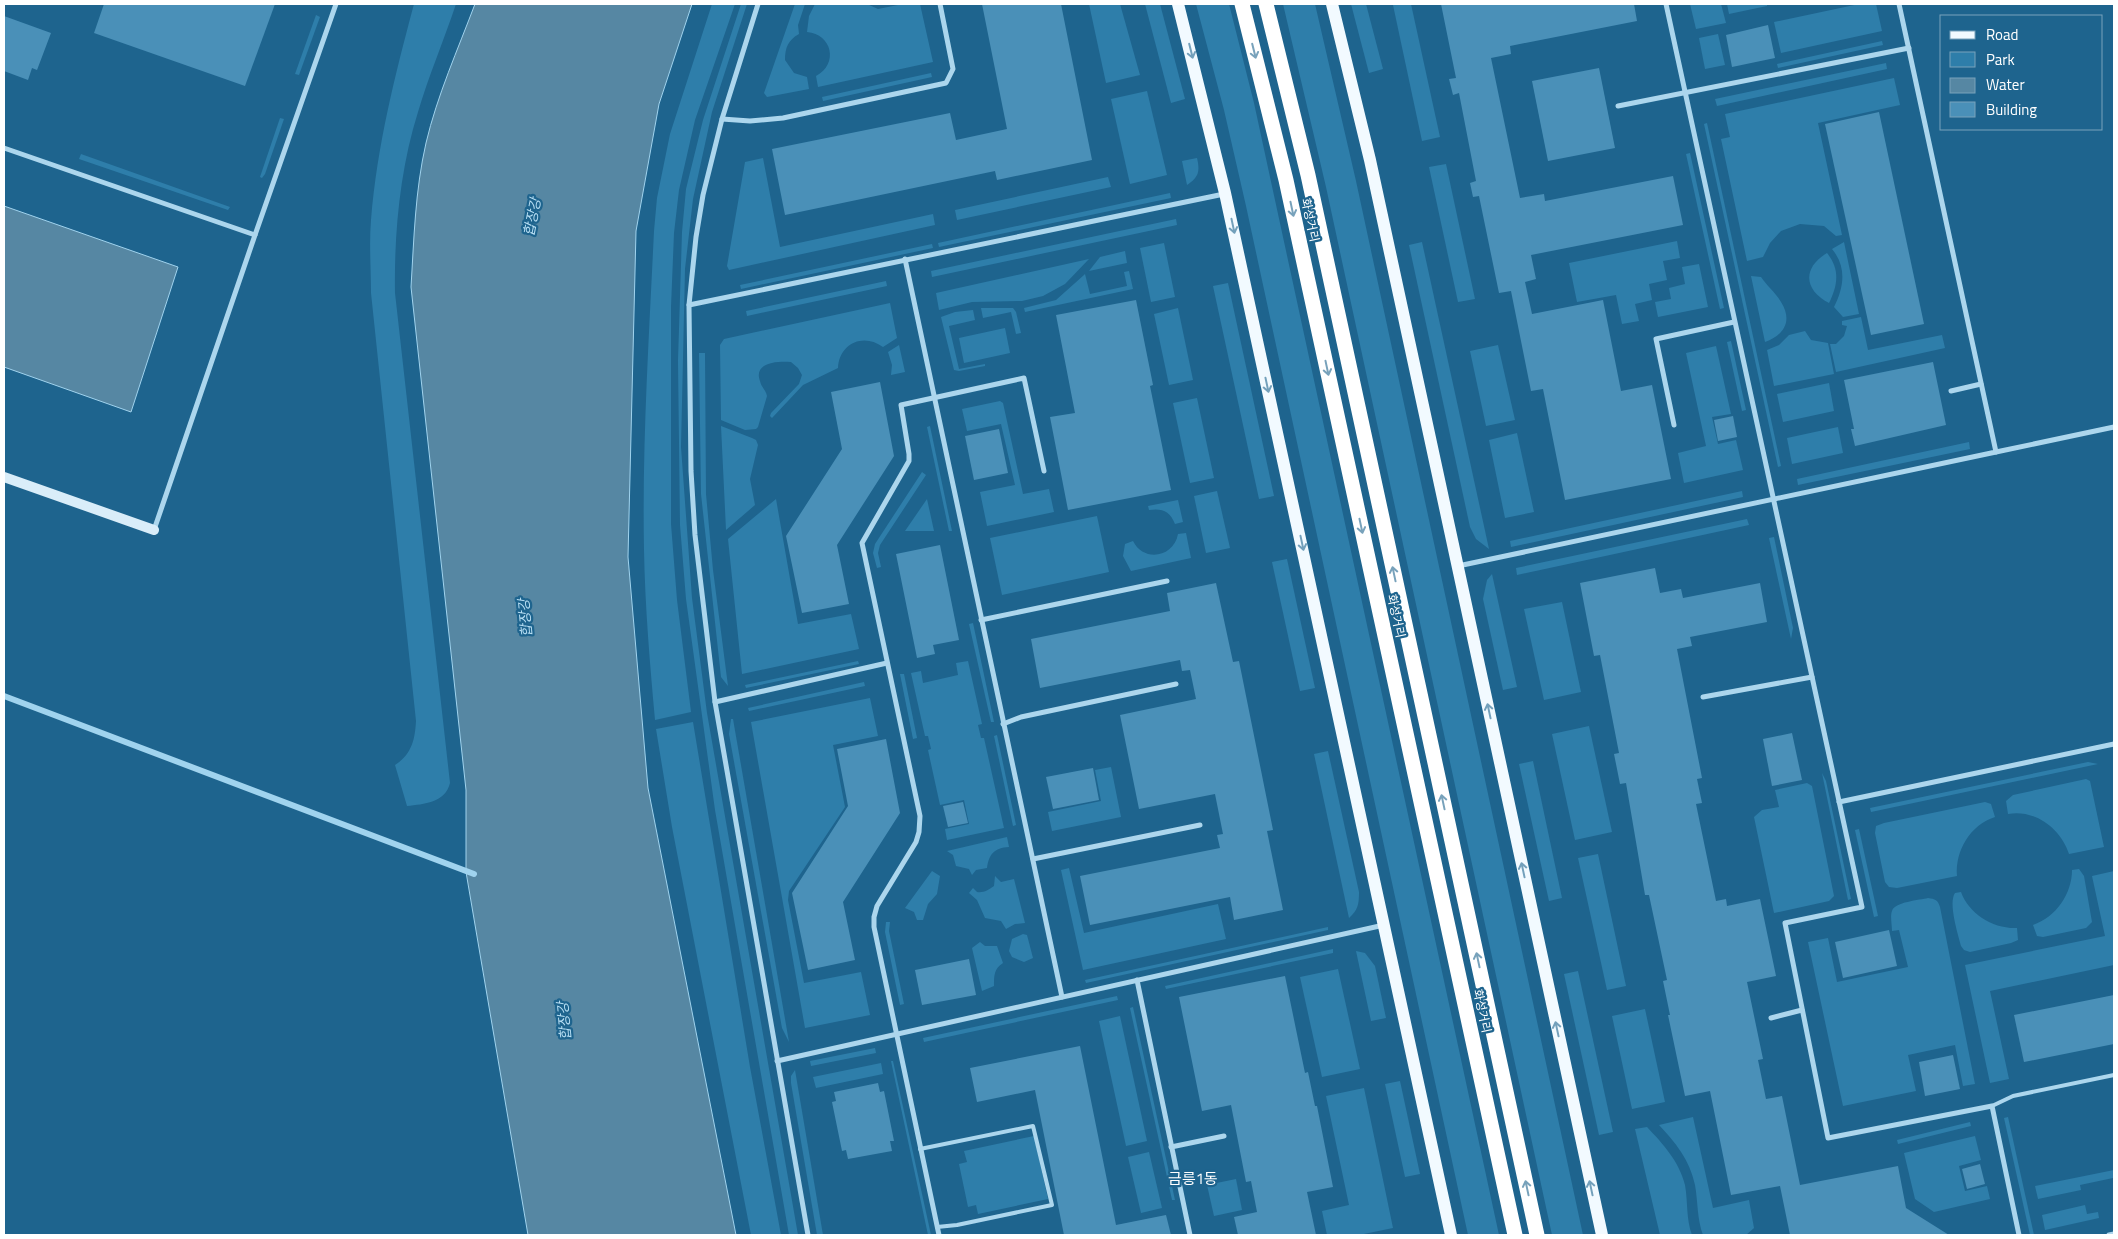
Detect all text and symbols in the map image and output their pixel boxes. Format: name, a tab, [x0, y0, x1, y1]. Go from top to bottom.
legend	[1940, 15, 2103, 130]
text: Road	[1986, 23, 2018, 46]
one-way arrow	[1187, 42, 1196, 58]
one-way arrow	[1250, 42, 1259, 58]
text: Park	[1986, 48, 2015, 71]
text: Water	[1986, 73, 2025, 96]
text: Building	[1986, 98, 2037, 121]
water label: 합장강	[518, 194, 546, 238]
street label: 화성거리	[1297, 196, 1324, 243]
one-way arrow	[1288, 200, 1298, 216]
one-way arrow	[1228, 217, 1238, 233]
one-way arrow	[1323, 359, 1332, 375]
one-way arrow	[1263, 376, 1272, 392]
one-way arrow	[1357, 518, 1366, 534]
one-way arrow	[1298, 535, 1307, 551]
one-way arrow	[1389, 567, 1398, 583]
street label: 화성거리	[1383, 592, 1410, 639]
water label: 합장강	[512, 596, 537, 638]
one-way arrow	[1484, 703, 1493, 719]
one-way arrow	[1438, 794, 1447, 810]
one-way arrow	[1518, 862, 1527, 878]
one-way arrow	[1472, 953, 1482, 969]
street label: 화성거리	[1469, 987, 1496, 1034]
water label: 합장강	[551, 999, 576, 1041]
one-way arrow	[1552, 1021, 1561, 1037]
district label: 금릉1동	[1168, 1167, 1218, 1190]
one-way arrow	[1522, 1180, 1531, 1196]
one-way arrow	[1586, 1180, 1596, 1196]

